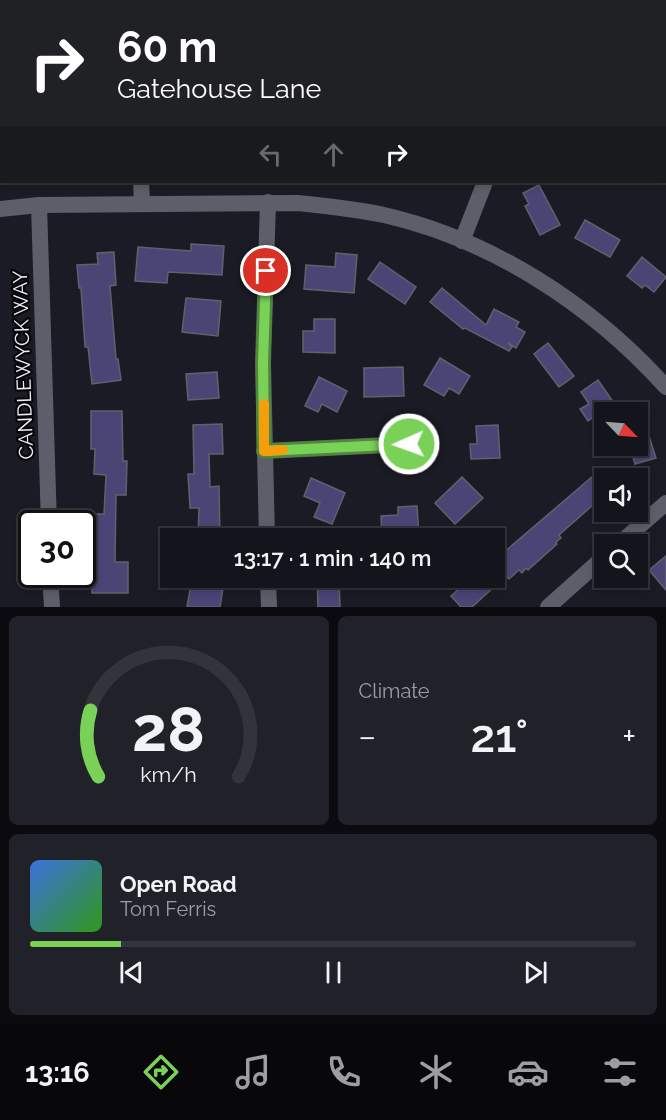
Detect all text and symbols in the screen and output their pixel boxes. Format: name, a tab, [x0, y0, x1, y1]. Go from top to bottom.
text: 60 m	[117, 23, 217, 72]
icon: right	[18, 24, 96, 102]
text: Gatehouse Lane	[117, 73, 321, 104]
icon: left	[254, 138, 287, 171]
icon: ahead	[317, 138, 350, 171]
icon: right	[380, 138, 413, 171]
pin	[240, 245, 291, 296]
icon: arrive	[249, 254, 282, 287]
street label: CANDLEWYCK WAY	[8, 270, 38, 460]
north arrow	[594, 402, 648, 456]
map controls	[594, 402, 648, 588]
position arrow	[377, 412, 441, 476]
button: sound	[594, 468, 648, 522]
speed limit sign: 30	[18, 510, 96, 588]
button: search	[594, 534, 648, 588]
text: 13:17 · 1 min · 140 m	[234, 545, 431, 571]
text: Climate	[359, 679, 430, 703]
text: 28	[132, 692, 205, 766]
text: 21°	[471, 710, 528, 763]
text: −	[359, 717, 376, 756]
text: +	[622, 717, 636, 756]
text: km/h	[140, 763, 197, 788]
text: Open Road	[120, 871, 237, 897]
text: Tom Ferris	[120, 897, 216, 921]
icon: previous	[115, 956, 148, 989]
icon: pause	[317, 956, 350, 989]
icon: next	[519, 956, 552, 989]
icon: directions	[140, 1051, 182, 1093]
icon: music	[232, 1051, 274, 1093]
icon: phone	[323, 1051, 365, 1093]
icon: climate	[415, 1051, 457, 1093]
icon: car	[507, 1051, 549, 1093]
icon: filters	[599, 1051, 641, 1093]
text: 13:16	[25, 1057, 90, 1088]

